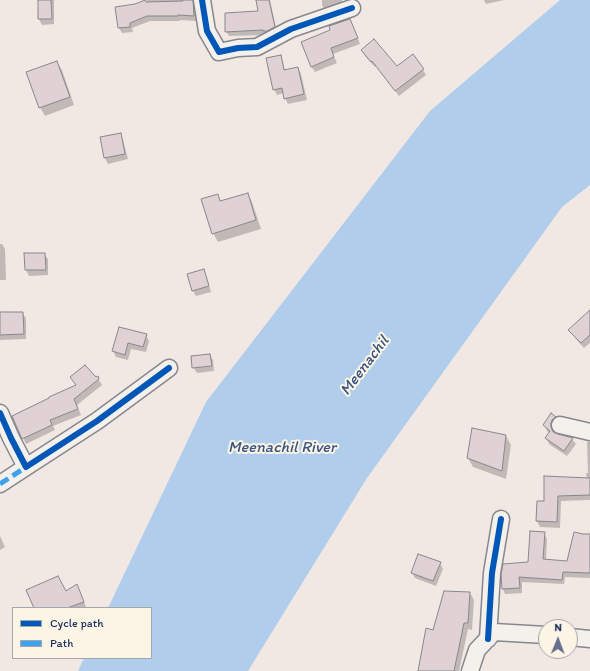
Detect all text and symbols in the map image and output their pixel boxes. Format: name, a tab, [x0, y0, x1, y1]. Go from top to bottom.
water label: Meenachil	[336, 332, 394, 400]
water label: Meenachil River	[228, 438, 336, 458]
legend	[12, 607, 152, 659]
text: Cycle path	[50, 616, 104, 630]
north arrow	[538, 619, 578, 659]
text: N	[554, 621, 562, 634]
text: Path	[50, 636, 73, 650]

